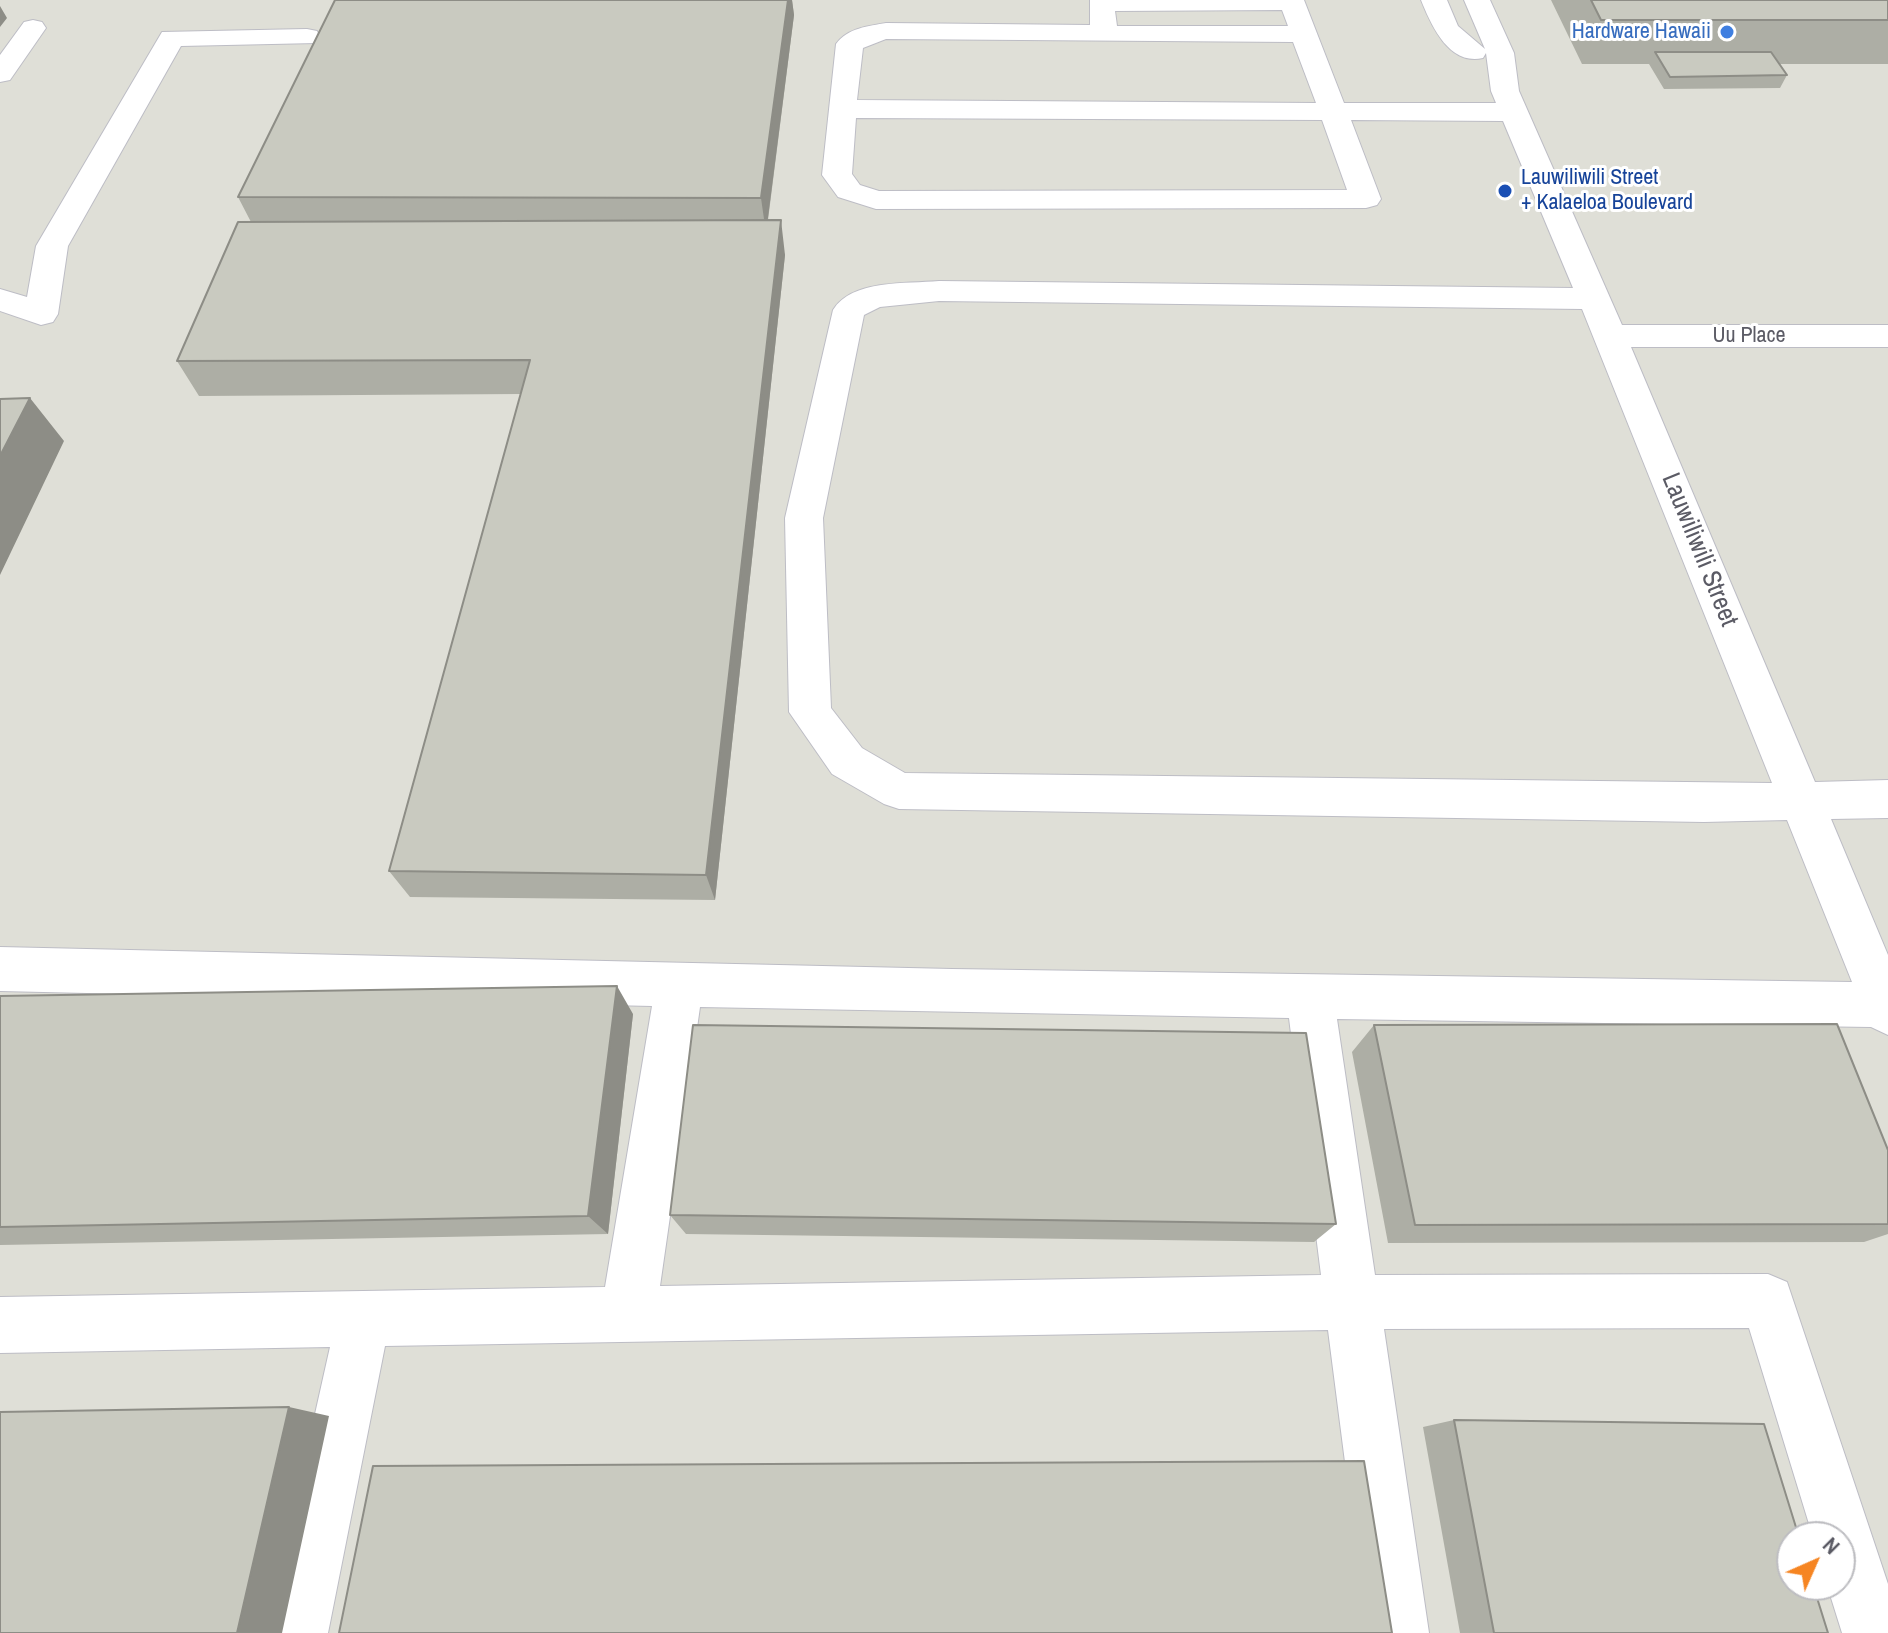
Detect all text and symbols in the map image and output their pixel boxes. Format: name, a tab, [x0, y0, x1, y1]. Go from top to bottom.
place label: Hardware Hawaii	[1572, 19, 1711, 45]
marker: Hardware Hawaii	[1718, 23, 1736, 41]
place label: Lauwiliwili Street + Kalaeloa Boulevard	[1521, 165, 1693, 216]
marker: Lauwiliwili Street + Kalaeloa Boulevard	[1496, 182, 1514, 200]
street label: Uu Place	[1712, 323, 1786, 349]
street label: Lauwiliwili Street	[1654, 469, 1744, 631]
north arrow	[1776, 1521, 1856, 1601]
text: N	[1816, 1530, 1847, 1561]

